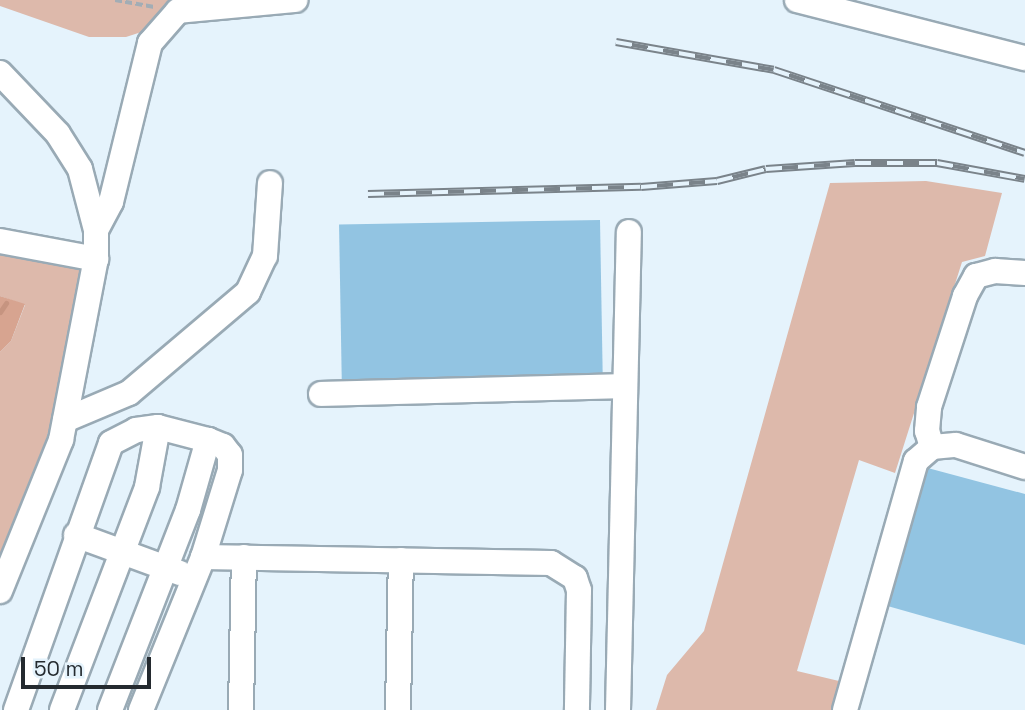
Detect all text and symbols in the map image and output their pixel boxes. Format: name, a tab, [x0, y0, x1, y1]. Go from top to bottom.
scale bar	[24, 644, 154, 688]
text: 50 m	[34, 655, 84, 682]

